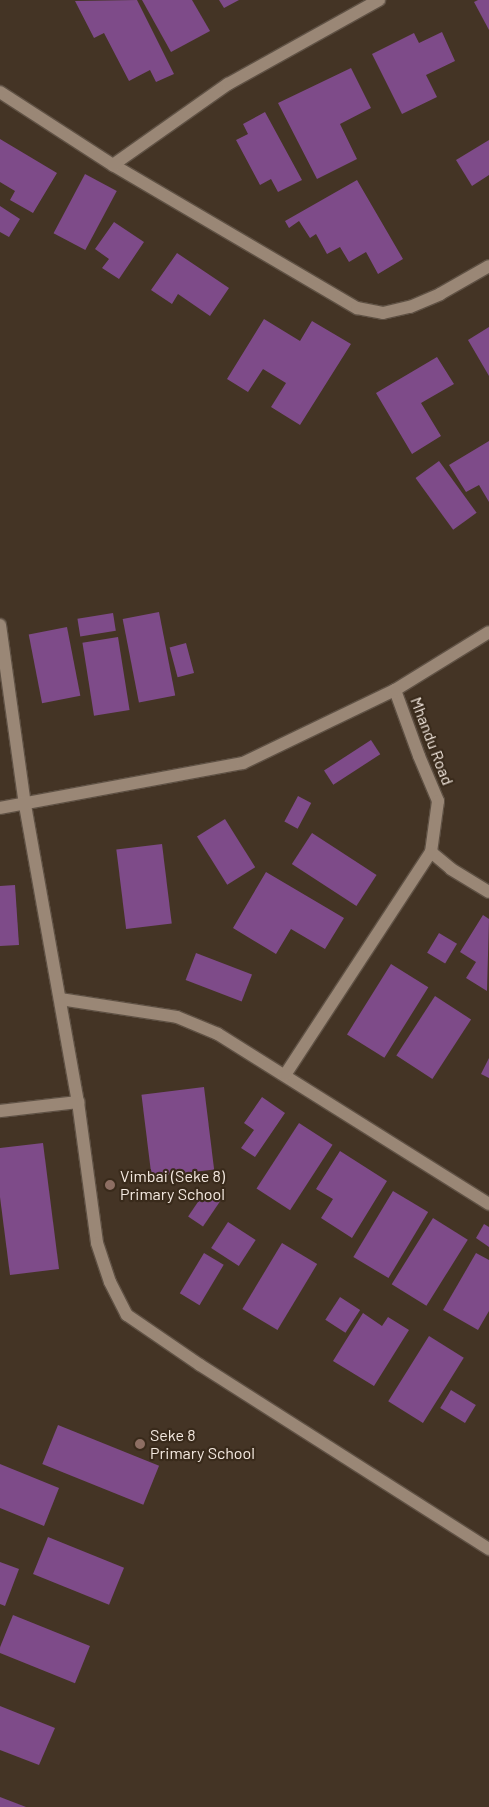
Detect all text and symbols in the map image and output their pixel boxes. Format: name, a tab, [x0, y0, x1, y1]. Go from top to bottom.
street label: Mhandu Road	[406, 694, 458, 788]
place label: Vimbai (Seke 8) Primary School	[120, 1166, 225, 1204]
marker: Vimbai (Seke 8) Primary School	[104, 1179, 116, 1191]
place label: Seke 8 Primary School	[150, 1425, 255, 1463]
marker: Seke 8 Primary School	[134, 1438, 146, 1450]

